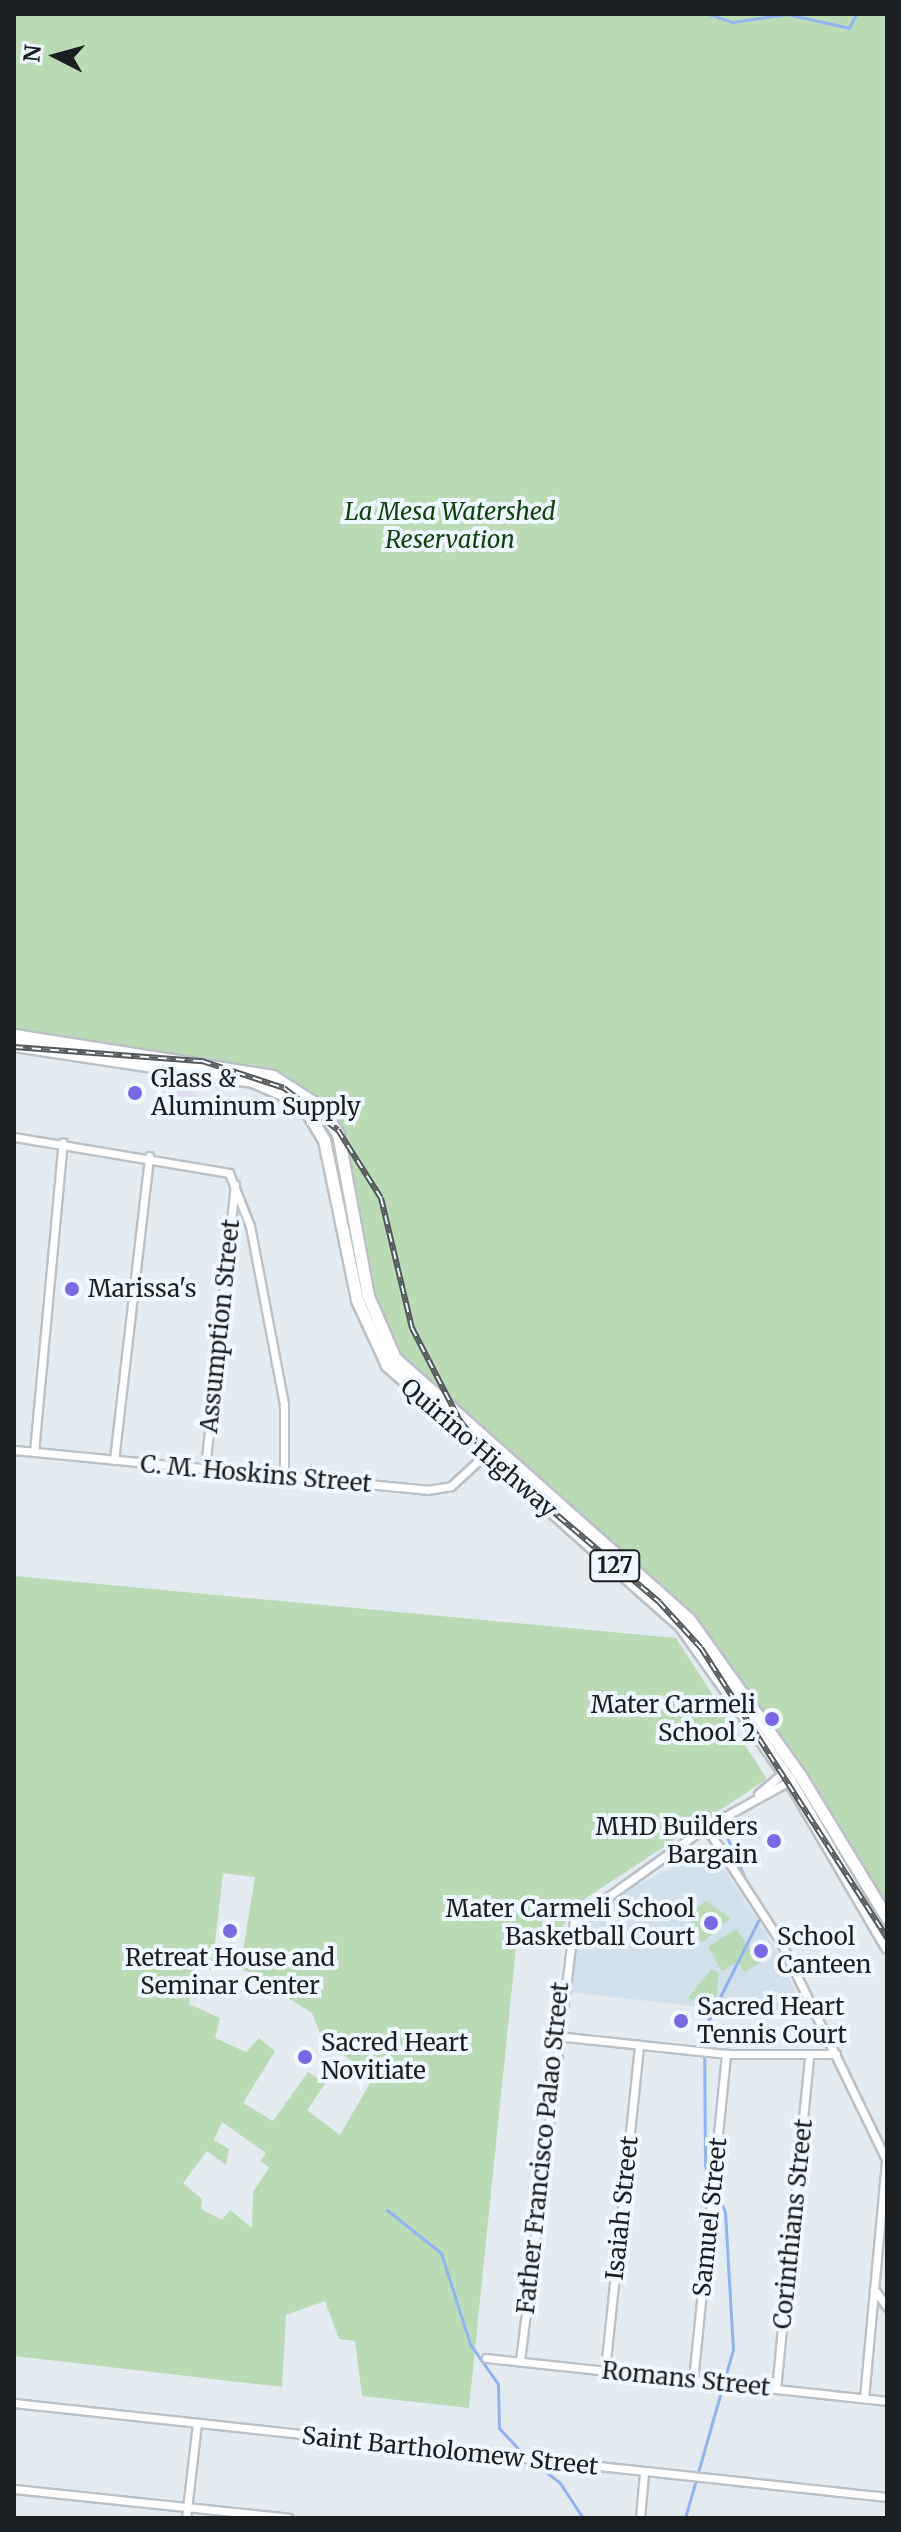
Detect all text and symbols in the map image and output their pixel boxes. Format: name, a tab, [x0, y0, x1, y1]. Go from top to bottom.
north arrow	[16, 16, 96, 96]
text: N	[17, 43, 47, 64]
park label: La Mesa Watershed Reservation	[344, 498, 556, 554]
place label: Glass & Aluminum Supply	[151, 1065, 361, 1121]
marker: Glass & Aluminum Supply	[126, 1084, 144, 1102]
street label: Assumption Street	[194, 1218, 246, 1434]
place label: Marissa's	[88, 1275, 196, 1303]
marker: Marissa's	[63, 1280, 81, 1298]
street label: Quirino Highway	[395, 1372, 563, 1524]
street label: C. M. Hoskins Street	[139, 1450, 373, 1498]
road number: 127	[589, 1548, 641, 1584]
place label: Mater Carmeli School 2	[591, 1691, 756, 1747]
marker: Mater Carmeli School 2	[763, 1710, 781, 1728]
place label: MHD Builders Bargain	[596, 1813, 758, 1869]
marker: MHD Builders Bargain	[765, 1832, 783, 1850]
place label: Mater Carmeli School Basketball Court	[446, 1895, 695, 1951]
marker: Mater Carmeli School Basketball Court	[702, 1914, 720, 1932]
marker: Retreat House and Seminar Center	[221, 1922, 239, 1940]
place label: School Canteen	[777, 1923, 871, 1979]
marker: School Canteen	[752, 1942, 770, 1960]
place label: Retreat House and Seminar Center	[125, 1944, 335, 2000]
street label: Father Francisco Palao Street	[511, 1981, 575, 2315]
place label: Sacred Heart Tennis Court	[697, 1993, 847, 2049]
marker: Sacred Heart Tennis Court	[672, 2012, 690, 2030]
place label: Sacred Heart Novitiate	[321, 2029, 468, 2085]
marker: Sacred Heart Novitiate	[296, 2048, 314, 2066]
street label: Corinthians Street	[768, 2118, 818, 2330]
street label: Isaiah Street	[600, 2135, 644, 2281]
street label: Samuel Street	[687, 2136, 733, 2298]
street label: Romans Street	[600, 2356, 772, 2402]
street label: Saint Bartholomew Street	[300, 2421, 600, 2481]

